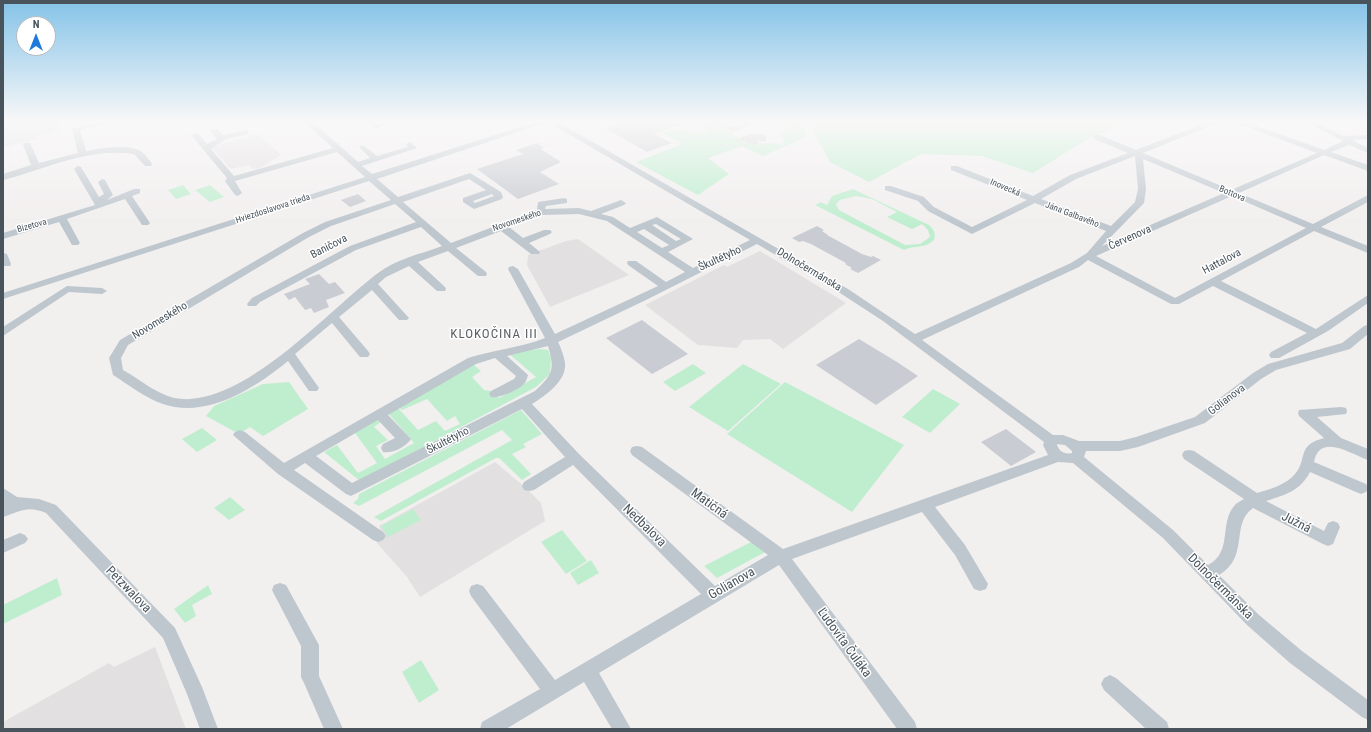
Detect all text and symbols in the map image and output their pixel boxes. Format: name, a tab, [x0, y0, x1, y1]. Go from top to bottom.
north arrow	[16, 16, 56, 56]
text: N	[33, 18, 39, 31]
street label: Inovecká	[988, 177, 1022, 199]
street label: Bottova	[1217, 184, 1247, 204]
street label: Hviezdoslavova trieda	[234, 192, 312, 226]
street label: Jána Galbavého	[1044, 200, 1100, 230]
street label: Novomeského	[491, 208, 543, 234]
street label: Bizetova	[16, 217, 48, 235]
street label: Červenova	[1107, 223, 1153, 253]
street label: Baničova	[308, 232, 350, 262]
street label: Škultétyho	[697, 243, 743, 275]
street label: Dolnočermánska	[774, 246, 844, 294]
street label: Hattalova	[1200, 246, 1244, 278]
street label: Novomeského	[130, 299, 190, 343]
district label: KLOKOČINA III	[450, 327, 538, 343]
street label: Golianova	[1206, 382, 1248, 418]
street label: Škultétyho	[425, 425, 471, 457]
street label: Matičná	[688, 486, 730, 522]
street label: Nedbalova	[619, 502, 669, 550]
street label: Južná	[1279, 509, 1313, 537]
street label: Dolnočermánska	[1184, 551, 1256, 623]
street label: Petzwalova	[102, 564, 154, 616]
street label: Golianova	[706, 565, 758, 603]
street label: Ľudovíta Čuláka	[814, 605, 874, 681]

